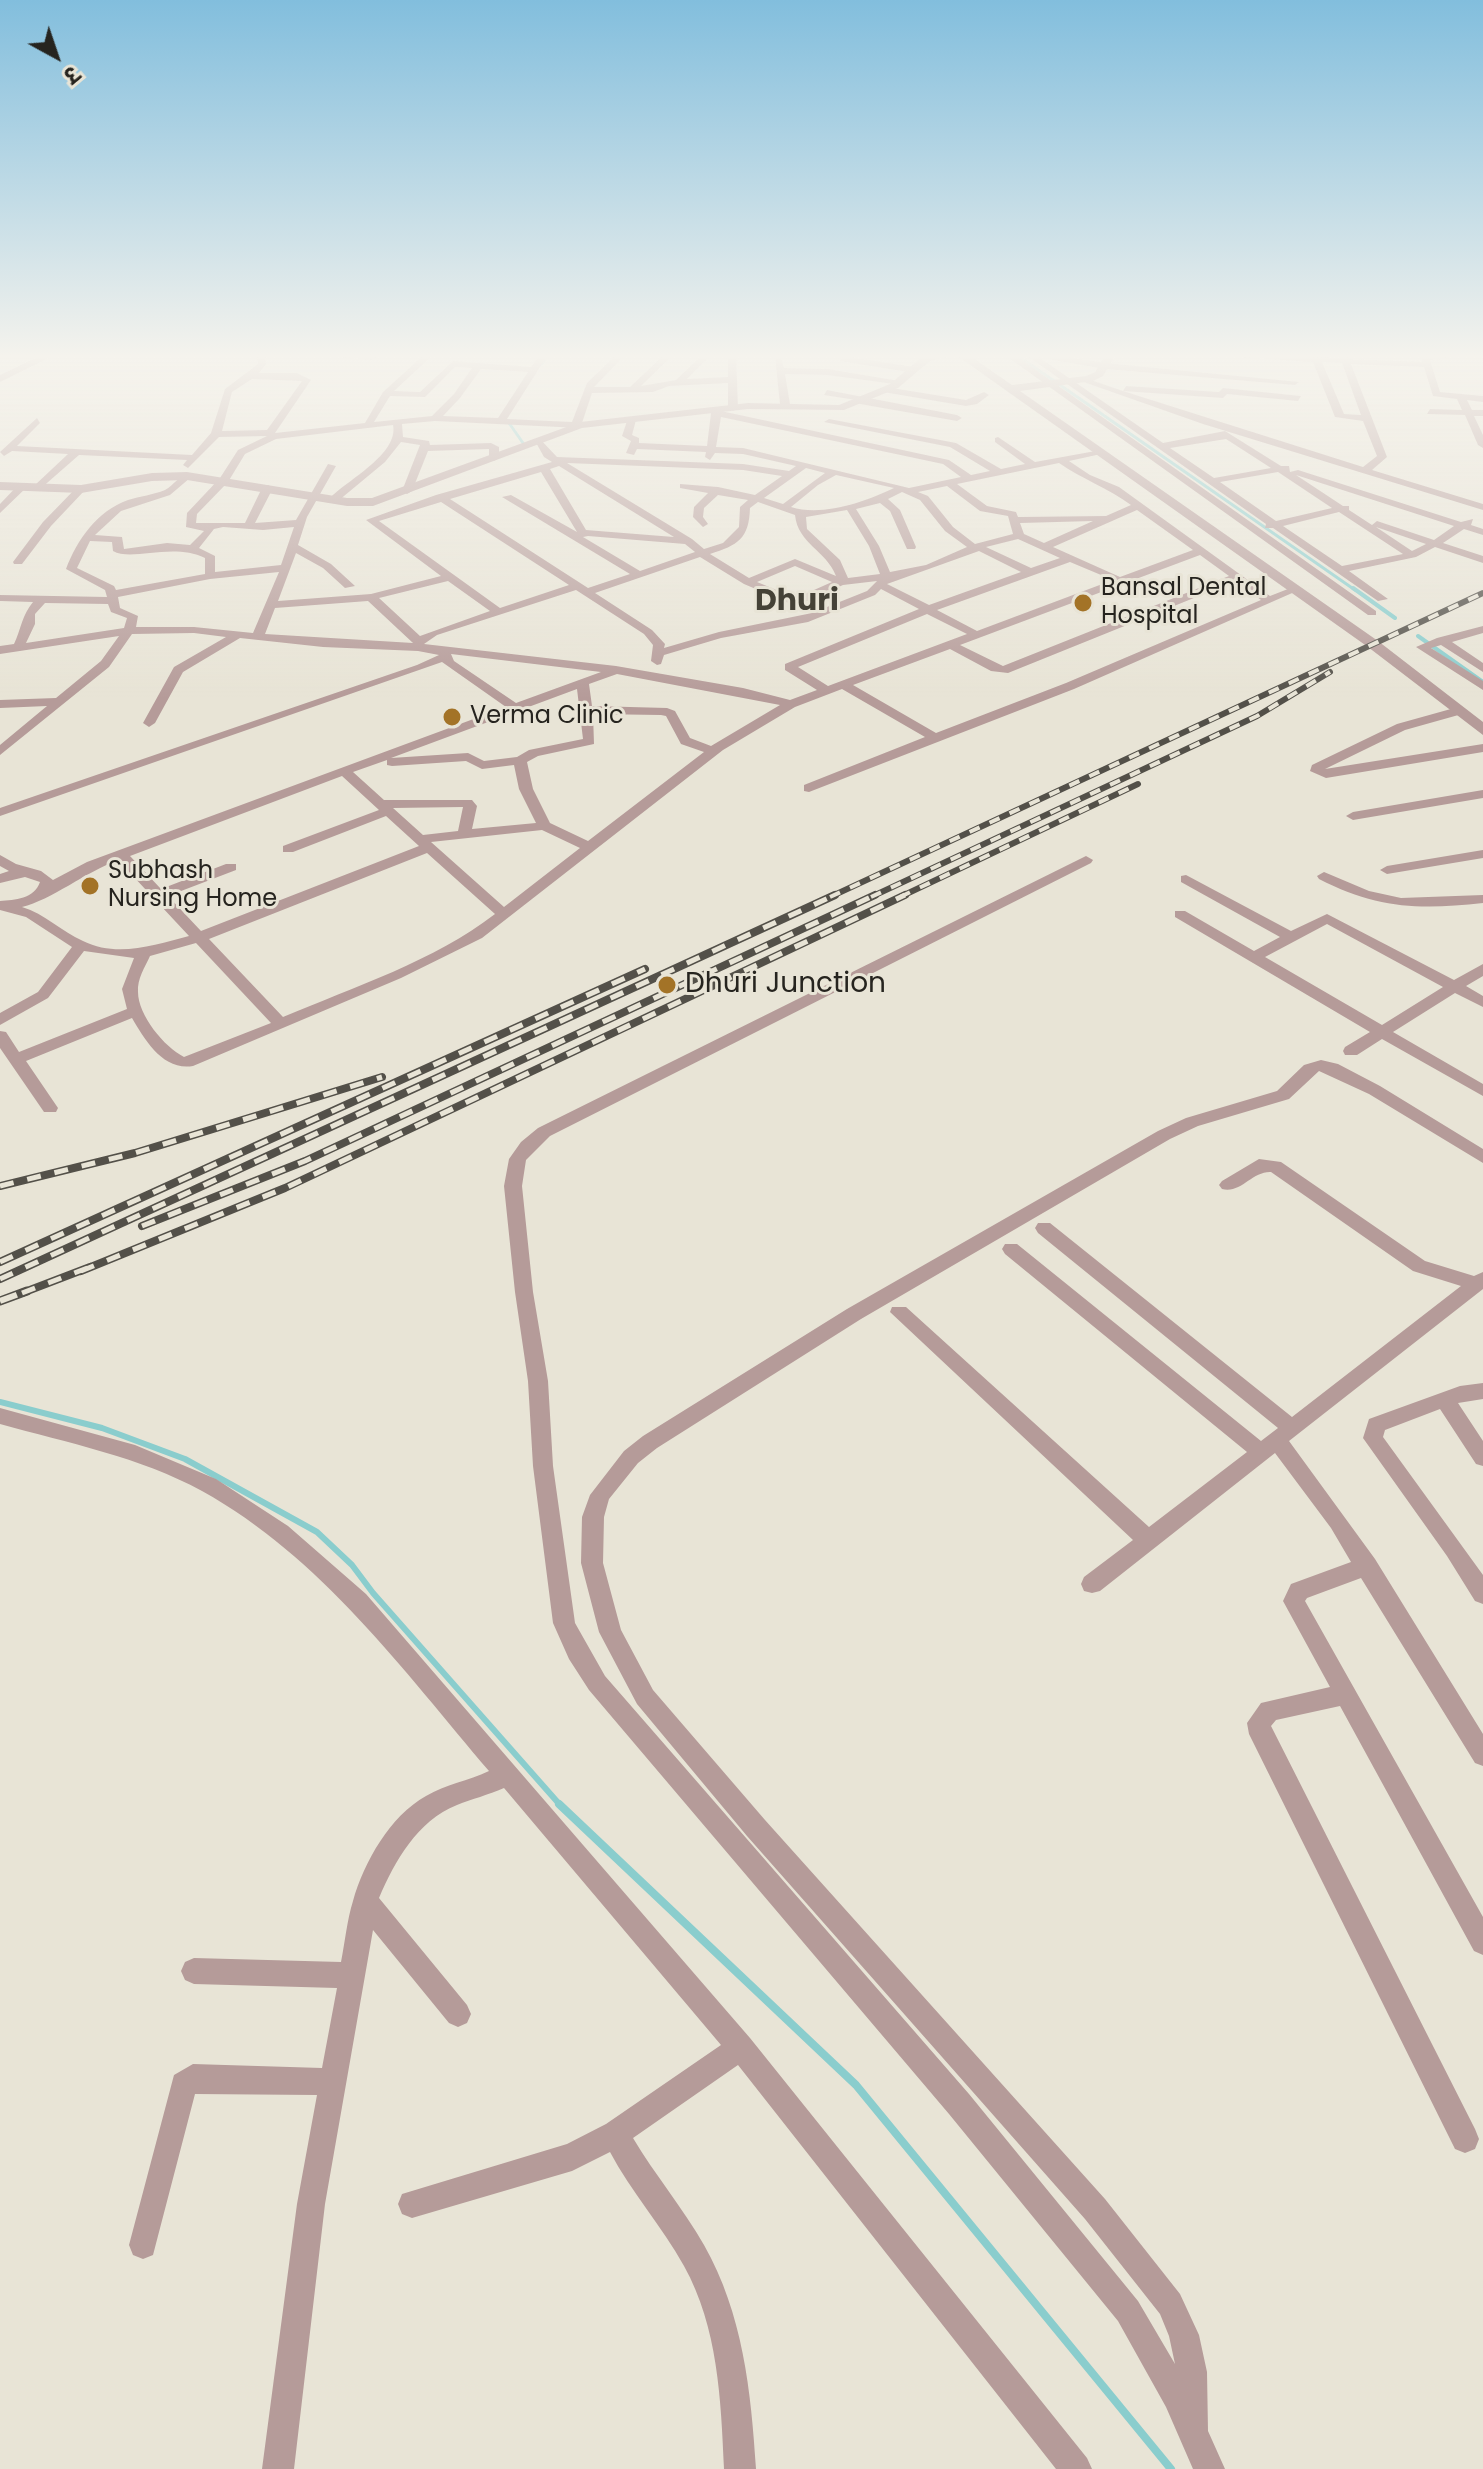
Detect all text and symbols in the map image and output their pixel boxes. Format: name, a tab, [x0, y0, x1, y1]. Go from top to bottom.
north arrow	[16, 16, 96, 96]
text: उ	[57, 59, 86, 91]
place label: Bansal Dental Hospital	[1101, 575, 1266, 631]
district label: Dhuri	[755, 584, 839, 620]
marker: Bansal Dental Hospital	[1072, 592, 1094, 614]
place label: Verma Clinic	[470, 703, 624, 731]
marker: Verma Clinic	[441, 706, 463, 728]
place label: Subhash Nursing Home	[108, 858, 277, 914]
marker: Subhash Nursing Home	[79, 875, 101, 897]
place label: Dhuri Junction	[685, 968, 886, 1002]
marker: Dhuri Junction	[656, 974, 678, 996]

